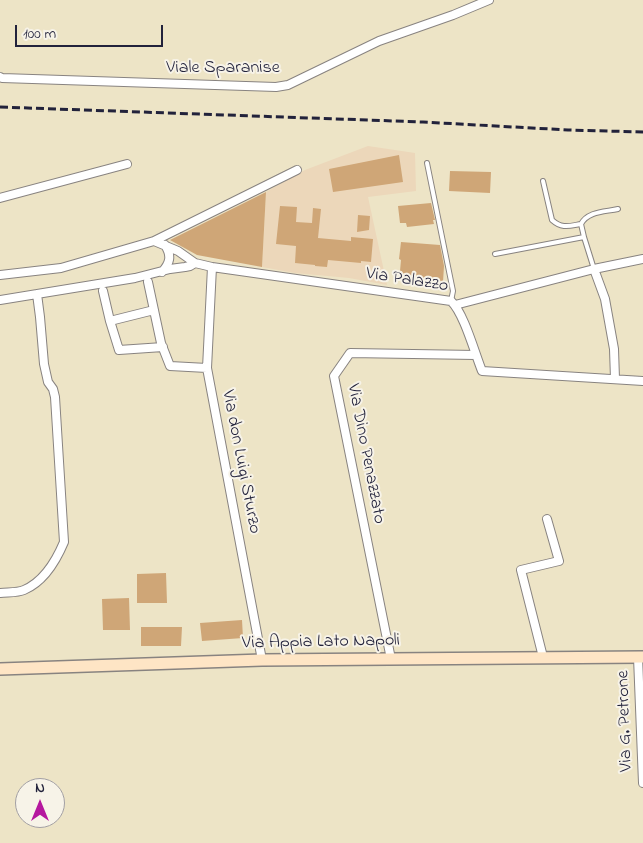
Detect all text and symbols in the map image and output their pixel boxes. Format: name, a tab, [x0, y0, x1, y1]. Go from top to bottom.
scale bar	[18, 15, 165, 47]
text: 100 m	[23, 23, 56, 45]
street label: Viale Sparanise	[166, 58, 280, 80]
street label: Via Palazzo	[364, 264, 450, 298]
street label: Via Dino Penazzato	[341, 382, 389, 526]
street label: Via don Luigi Sturzo	[215, 388, 265, 536]
street label: Via Appia Lato Napoli	[242, 631, 400, 655]
street label: Via G. Petrone	[613, 670, 639, 772]
north arrow	[15, 778, 65, 828]
text: N	[35, 778, 45, 799]

